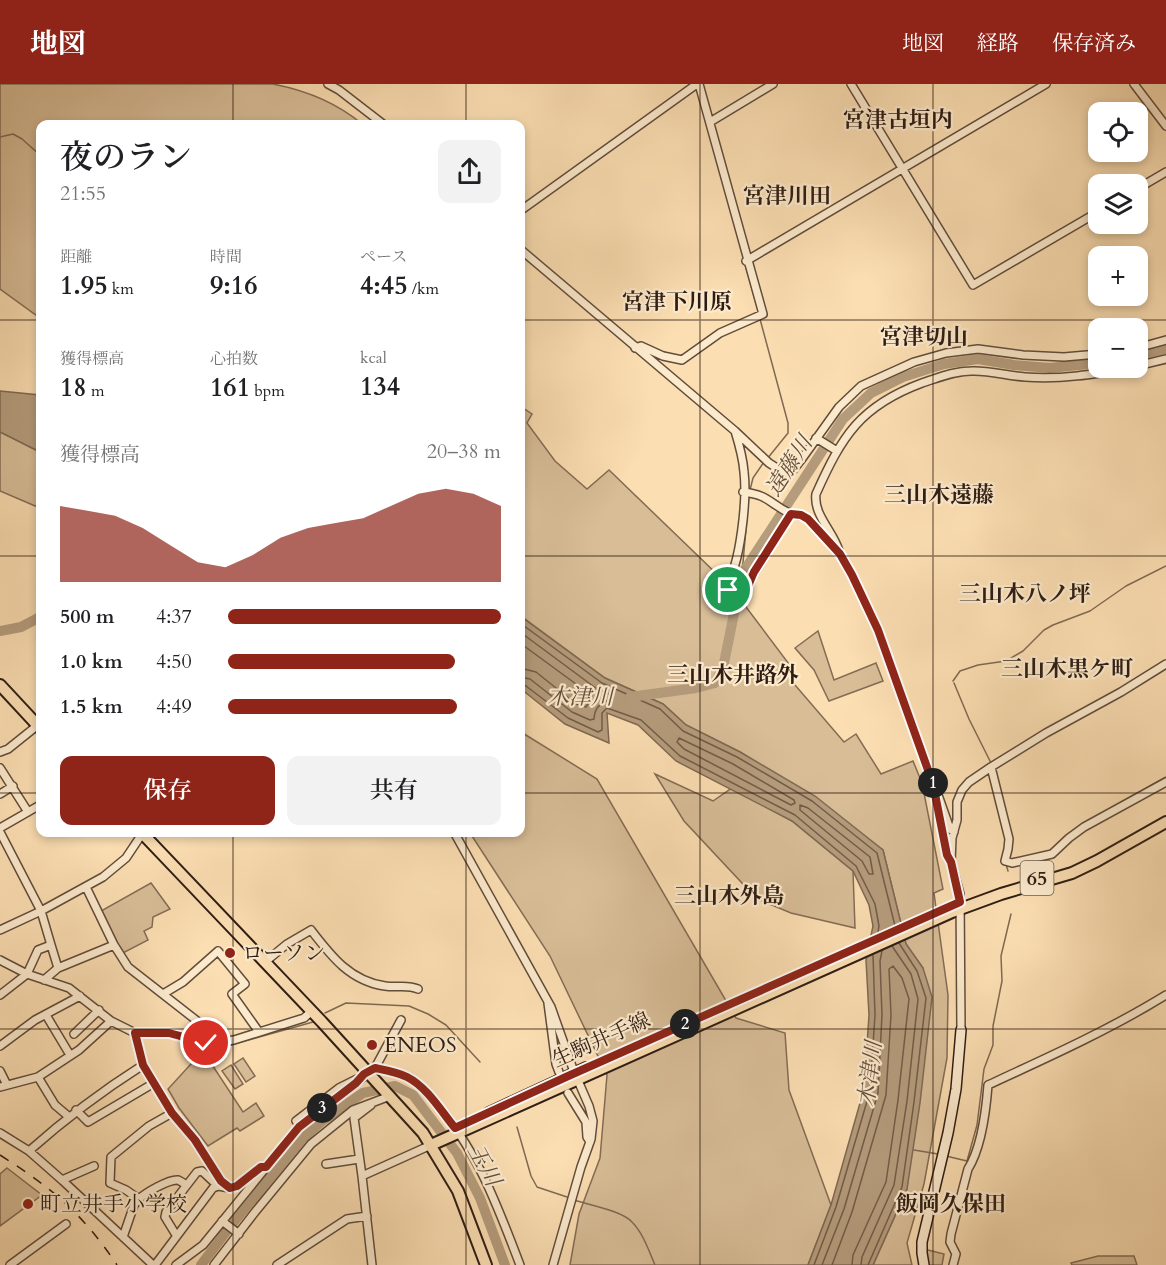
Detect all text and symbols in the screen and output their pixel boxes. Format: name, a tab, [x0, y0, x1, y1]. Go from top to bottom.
text: 地図	[30, 25, 86, 63]
text: 地図	[902, 29, 944, 58]
text: 経路	[977, 29, 1019, 58]
text: 保存済み	[1052, 29, 1136, 58]
map controls	[1088, 102, 1148, 378]
button: locate	[1088, 102, 1148, 162]
district label: 宮津古垣内	[843, 105, 953, 135]
text: 夜のラン	[60, 135, 192, 180]
button: share	[438, 140, 501, 203]
button: layers	[1088, 174, 1148, 234]
text: 21:55	[60, 180, 106, 207]
district label: 宮津川田	[743, 181, 831, 211]
text: 距離	[60, 246, 92, 268]
text: 時間	[210, 246, 242, 268]
text: ペース	[360, 246, 407, 268]
button: +	[1088, 246, 1148, 306]
text: 1.95	[60, 268, 108, 303]
text: 9:16	[210, 268, 258, 303]
text: 4:45	[360, 268, 408, 303]
text: km	[108, 278, 134, 300]
text: /km	[408, 278, 439, 300]
district label: 宮津下川原	[622, 287, 732, 317]
button: −	[1088, 318, 1148, 378]
district label: 宮津切山	[880, 322, 968, 352]
text: kcal	[360, 347, 387, 369]
text: 獲得標高	[60, 348, 124, 370]
text: 心拍数	[210, 348, 258, 370]
text: 134	[360, 369, 400, 404]
text: 18	[60, 370, 87, 405]
text: 161	[210, 370, 250, 405]
text: m	[87, 380, 104, 402]
text: bpm	[250, 380, 285, 402]
water label: 遠藤川	[758, 428, 821, 502]
text: 20–38 m	[427, 438, 501, 465]
text: 獲得標高	[60, 441, 140, 468]
district label: 三山木遠藤	[884, 480, 994, 510]
pin	[702, 564, 753, 615]
icon: arrive	[711, 573, 744, 606]
district label: 三山木八ノ坪	[959, 579, 1091, 609]
text: 500 m	[60, 603, 115, 630]
text: 4:37	[156, 603, 192, 630]
text: 1.0 km	[60, 648, 123, 675]
text: 4:50	[156, 648, 192, 675]
district label: 三山木黒ケ町	[1001, 654, 1133, 684]
district label: 三山木井路外	[667, 660, 799, 690]
water label: 木津川	[547, 682, 615, 712]
text: 1.5 km	[60, 693, 123, 720]
text: 4:49	[156, 693, 192, 720]
button: 保存	[60, 756, 275, 825]
button: 共有	[287, 756, 501, 825]
pin: 1	[918, 768, 948, 798]
text: 1	[929, 772, 937, 794]
road number: 65	[1020, 861, 1054, 895]
district label: 三山木外島	[674, 881, 784, 911]
place label: ローソン	[242, 939, 325, 968]
marker: ローソン	[223, 946, 237, 960]
street label: 生駒井手線	[547, 1005, 655, 1075]
pin: 2	[670, 1009, 700, 1039]
text: 2	[681, 1013, 689, 1035]
pin	[180, 1017, 231, 1068]
icon: check	[189, 1026, 222, 1059]
place label: ENEOS	[384, 1031, 457, 1060]
water label: 木津川	[851, 1037, 889, 1109]
marker: ENEOS	[365, 1038, 379, 1052]
pin: 3	[307, 1093, 337, 1123]
text: 3	[318, 1097, 326, 1119]
water label: 玉川	[460, 1138, 509, 1193]
district label: 飯岡久保田	[896, 1189, 1006, 1219]
place label: 町立井手小学校	[40, 1190, 187, 1219]
marker: 町立井手小学校	[21, 1197, 35, 1211]

